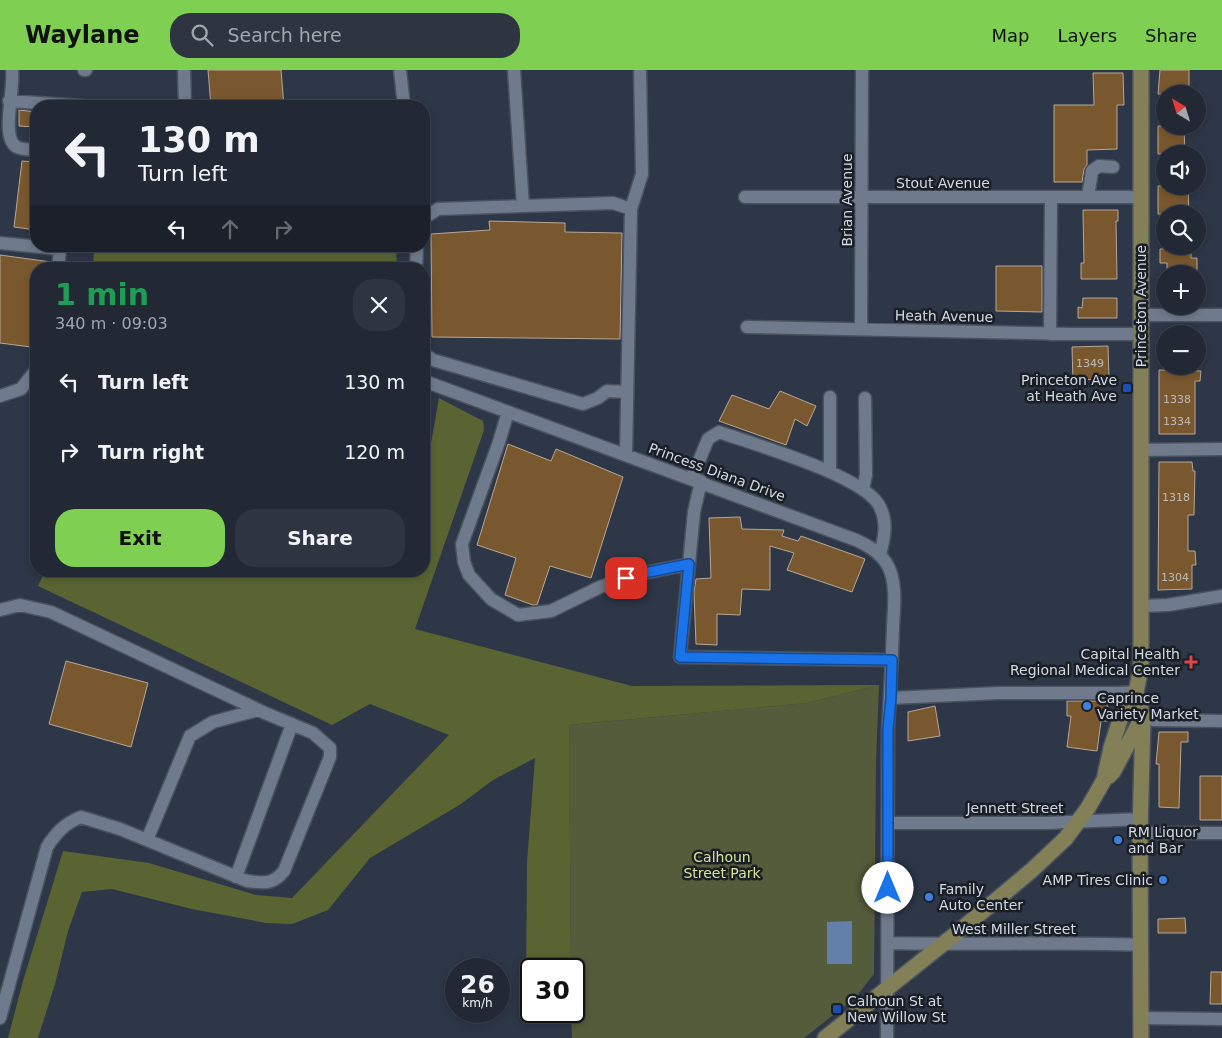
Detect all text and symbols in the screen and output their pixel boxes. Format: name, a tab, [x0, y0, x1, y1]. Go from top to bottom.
search box	[170, 13, 520, 58]
text: Waylane	[25, 21, 140, 49]
icon: search	[188, 21, 216, 49]
text: Search here	[228, 24, 342, 46]
text: Map	[991, 25, 1029, 46]
text: Layers	[1057, 25, 1117, 46]
text: Share	[1145, 25, 1197, 46]
north arrow	[1156, 85, 1206, 135]
map controls	[1156, 85, 1206, 375]
icon: left	[55, 120, 120, 185]
text: 130 m	[138, 120, 260, 160]
button: sound	[1156, 145, 1206, 195]
street label: Brian Avenue	[839, 153, 855, 247]
text: Turn left	[138, 161, 227, 186]
street label: Stout Avenue	[896, 175, 990, 191]
button: search	[1156, 205, 1206, 255]
icon: left	[163, 215, 191, 243]
icon: ahead	[216, 215, 244, 243]
icon: right	[269, 215, 297, 243]
street label: Princeton Avenue	[1133, 245, 1149, 367]
button: +	[1156, 265, 1206, 315]
text: 1 min	[55, 277, 149, 312]
button: close	[353, 279, 405, 331]
street label: Heath Avenue	[895, 307, 993, 325]
text: 340 m · 09:03	[55, 314, 168, 333]
button: −	[1156, 325, 1206, 375]
house number: 1349	[1076, 357, 1104, 370]
icon: left	[55, 368, 83, 396]
text: Turn left	[98, 371, 189, 393]
text: 130 m	[344, 371, 405, 393]
place label: Princeton Ave at Heath Ave	[1021, 372, 1117, 404]
marker: Princeton Ave at Heath Ave	[1121, 382, 1133, 394]
house number: 1338	[1163, 393, 1191, 406]
house number: 1334	[1163, 415, 1191, 428]
icon: right	[55, 438, 83, 466]
street label: Princess Diana Drive	[646, 440, 788, 504]
text: Turn right	[98, 441, 204, 463]
text: 120 m	[344, 441, 405, 463]
house number: 1318	[1162, 491, 1190, 504]
button: Exit	[55, 509, 225, 567]
button: Share	[235, 509, 405, 567]
pin	[605, 557, 647, 599]
icon: arrive	[612, 564, 640, 592]
house number: 1304	[1161, 571, 1189, 584]
place label: Capital Health Regional Medical Center	[1010, 646, 1180, 678]
marker: Capital Health Regional Medical Center	[1184, 655, 1198, 669]
place label: Caprince Variety Market	[1097, 690, 1199, 722]
marker: Caprince Variety Market	[1081, 700, 1093, 712]
street label: Jennett Street	[965, 800, 1064, 816]
place label: RM Liquor and Bar	[1128, 824, 1198, 856]
marker: RM Liquor and Bar	[1112, 834, 1124, 846]
park label: Calhoun Street Park	[683, 849, 762, 881]
position arrow	[861, 861, 913, 913]
place label: AMP Tires Clinic	[1043, 872, 1153, 888]
marker: AMP Tires Clinic	[1157, 874, 1169, 886]
place label: Family Auto Center	[939, 881, 1023, 913]
marker: Family Auto Center	[923, 891, 935, 903]
street label: West Miller Street	[952, 921, 1076, 937]
speed limit sign: 30	[520, 958, 585, 1023]
text: 26	[460, 970, 495, 999]
place label: Calhoun St at New Willow St	[847, 993, 947, 1025]
text: km/h	[462, 996, 493, 1010]
marker: Calhoun St at New Willow St	[831, 1003, 843, 1015]

